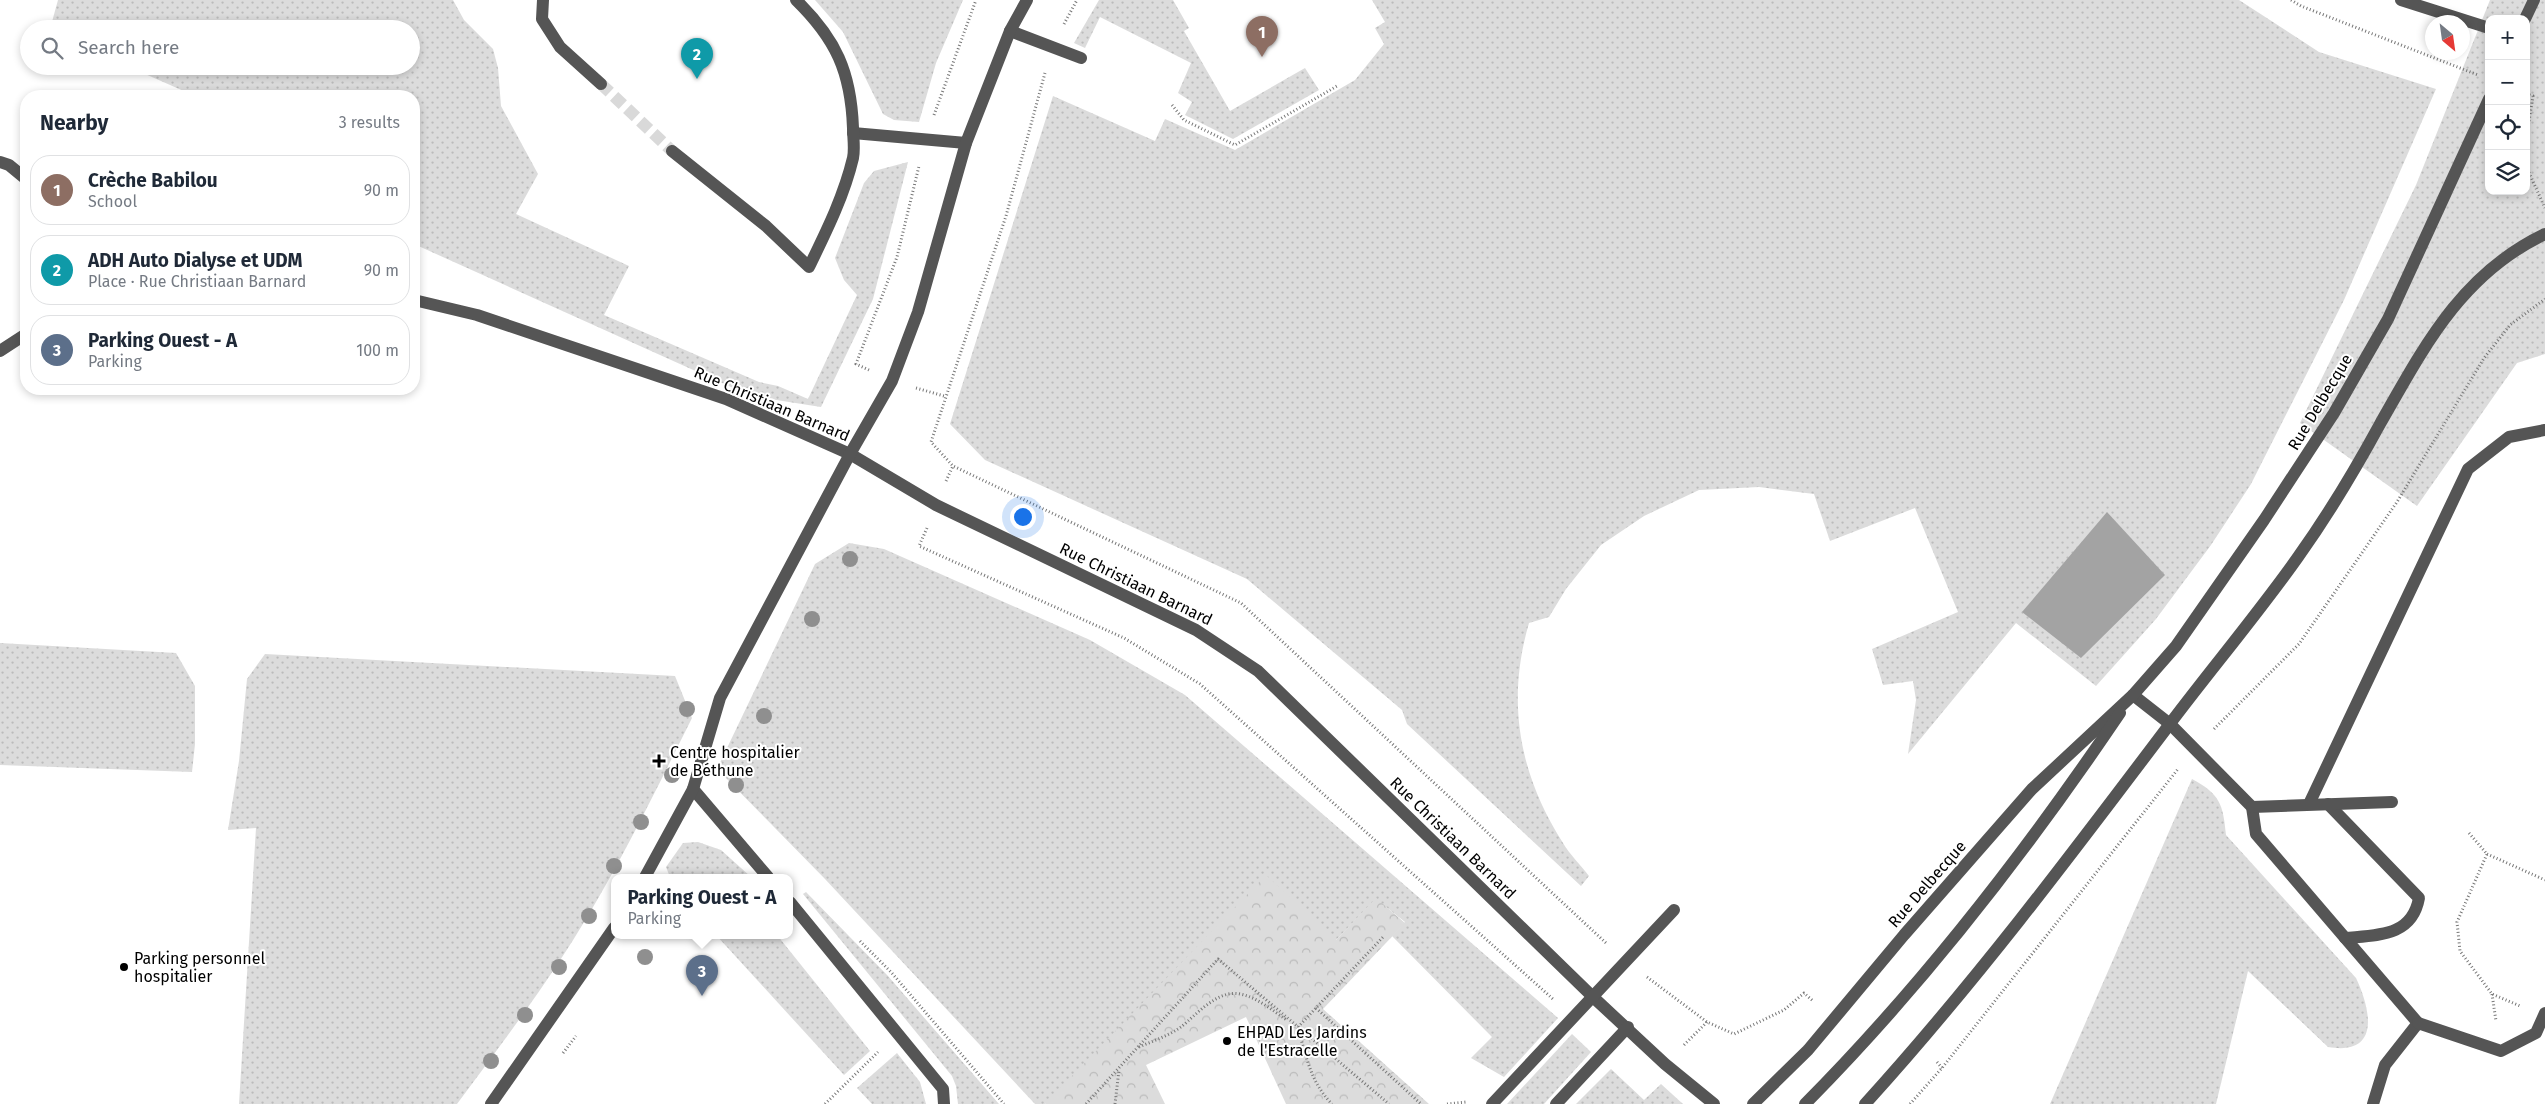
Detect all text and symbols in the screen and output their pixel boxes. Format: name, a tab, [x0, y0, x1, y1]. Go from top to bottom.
north arrow	[2425, 15, 2470, 60]
map controls	[2485, 15, 2530, 195]
button: +	[2485, 15, 2530, 60]
pin: 1	[1246, 16, 1278, 57]
search box	[20, 20, 420, 75]
icon: search	[38, 34, 66, 62]
text: Search here	[78, 36, 179, 59]
pin: 2	[681, 38, 713, 79]
button: −	[2485, 60, 2530, 105]
button: locate	[2485, 105, 2530, 150]
text: Nearby	[40, 110, 108, 136]
text: 3 results	[339, 113, 400, 132]
button: layers	[2485, 150, 2530, 195]
text: Crèche Babilou	[88, 169, 218, 192]
text: 1	[53, 181, 61, 200]
text: 90 m	[364, 181, 399, 200]
text: School	[88, 192, 137, 211]
text: ADH Auto Dialyse et UDM	[88, 249, 302, 272]
text: 2	[53, 261, 61, 280]
text: 90 m	[364, 261, 399, 280]
text: Place · Rue Christiaan Barnard	[88, 272, 306, 291]
text: Parking Ouest - A	[88, 329, 237, 352]
text: 3	[53, 341, 61, 360]
text: 100 m	[356, 341, 399, 360]
street label: Rue Delbecque	[2284, 350, 2356, 454]
text: Parking	[88, 352, 142, 371]
street label: Rue Christiaan Barnard	[691, 363, 853, 445]
your location	[1010, 504, 1036, 530]
street label: Rue Christiaan Barnard	[1057, 539, 1215, 629]
place label: Centre hospitalier de Béthune	[670, 743, 801, 780]
marker: Centre hospitalier de Béthune	[652, 754, 666, 768]
street label: Rue Christiaan Barnard	[1386, 773, 1520, 903]
street label: Rue Delbecque	[1884, 837, 1970, 931]
popup	[611, 874, 793, 939]
text: Parking Ouest - A	[627, 886, 777, 909]
text: Parking	[627, 909, 681, 928]
place label: Parking personnel hospitalier	[134, 949, 265, 986]
pin: 3	[686, 955, 718, 996]
marker: Parking personnel hospitalier	[118, 961, 130, 973]
place label: EHPAD Les Jardins de l'Estracelle	[1237, 1023, 1367, 1060]
marker: EHPAD Les Jardins de l'Estracelle	[1221, 1035, 1233, 1047]

